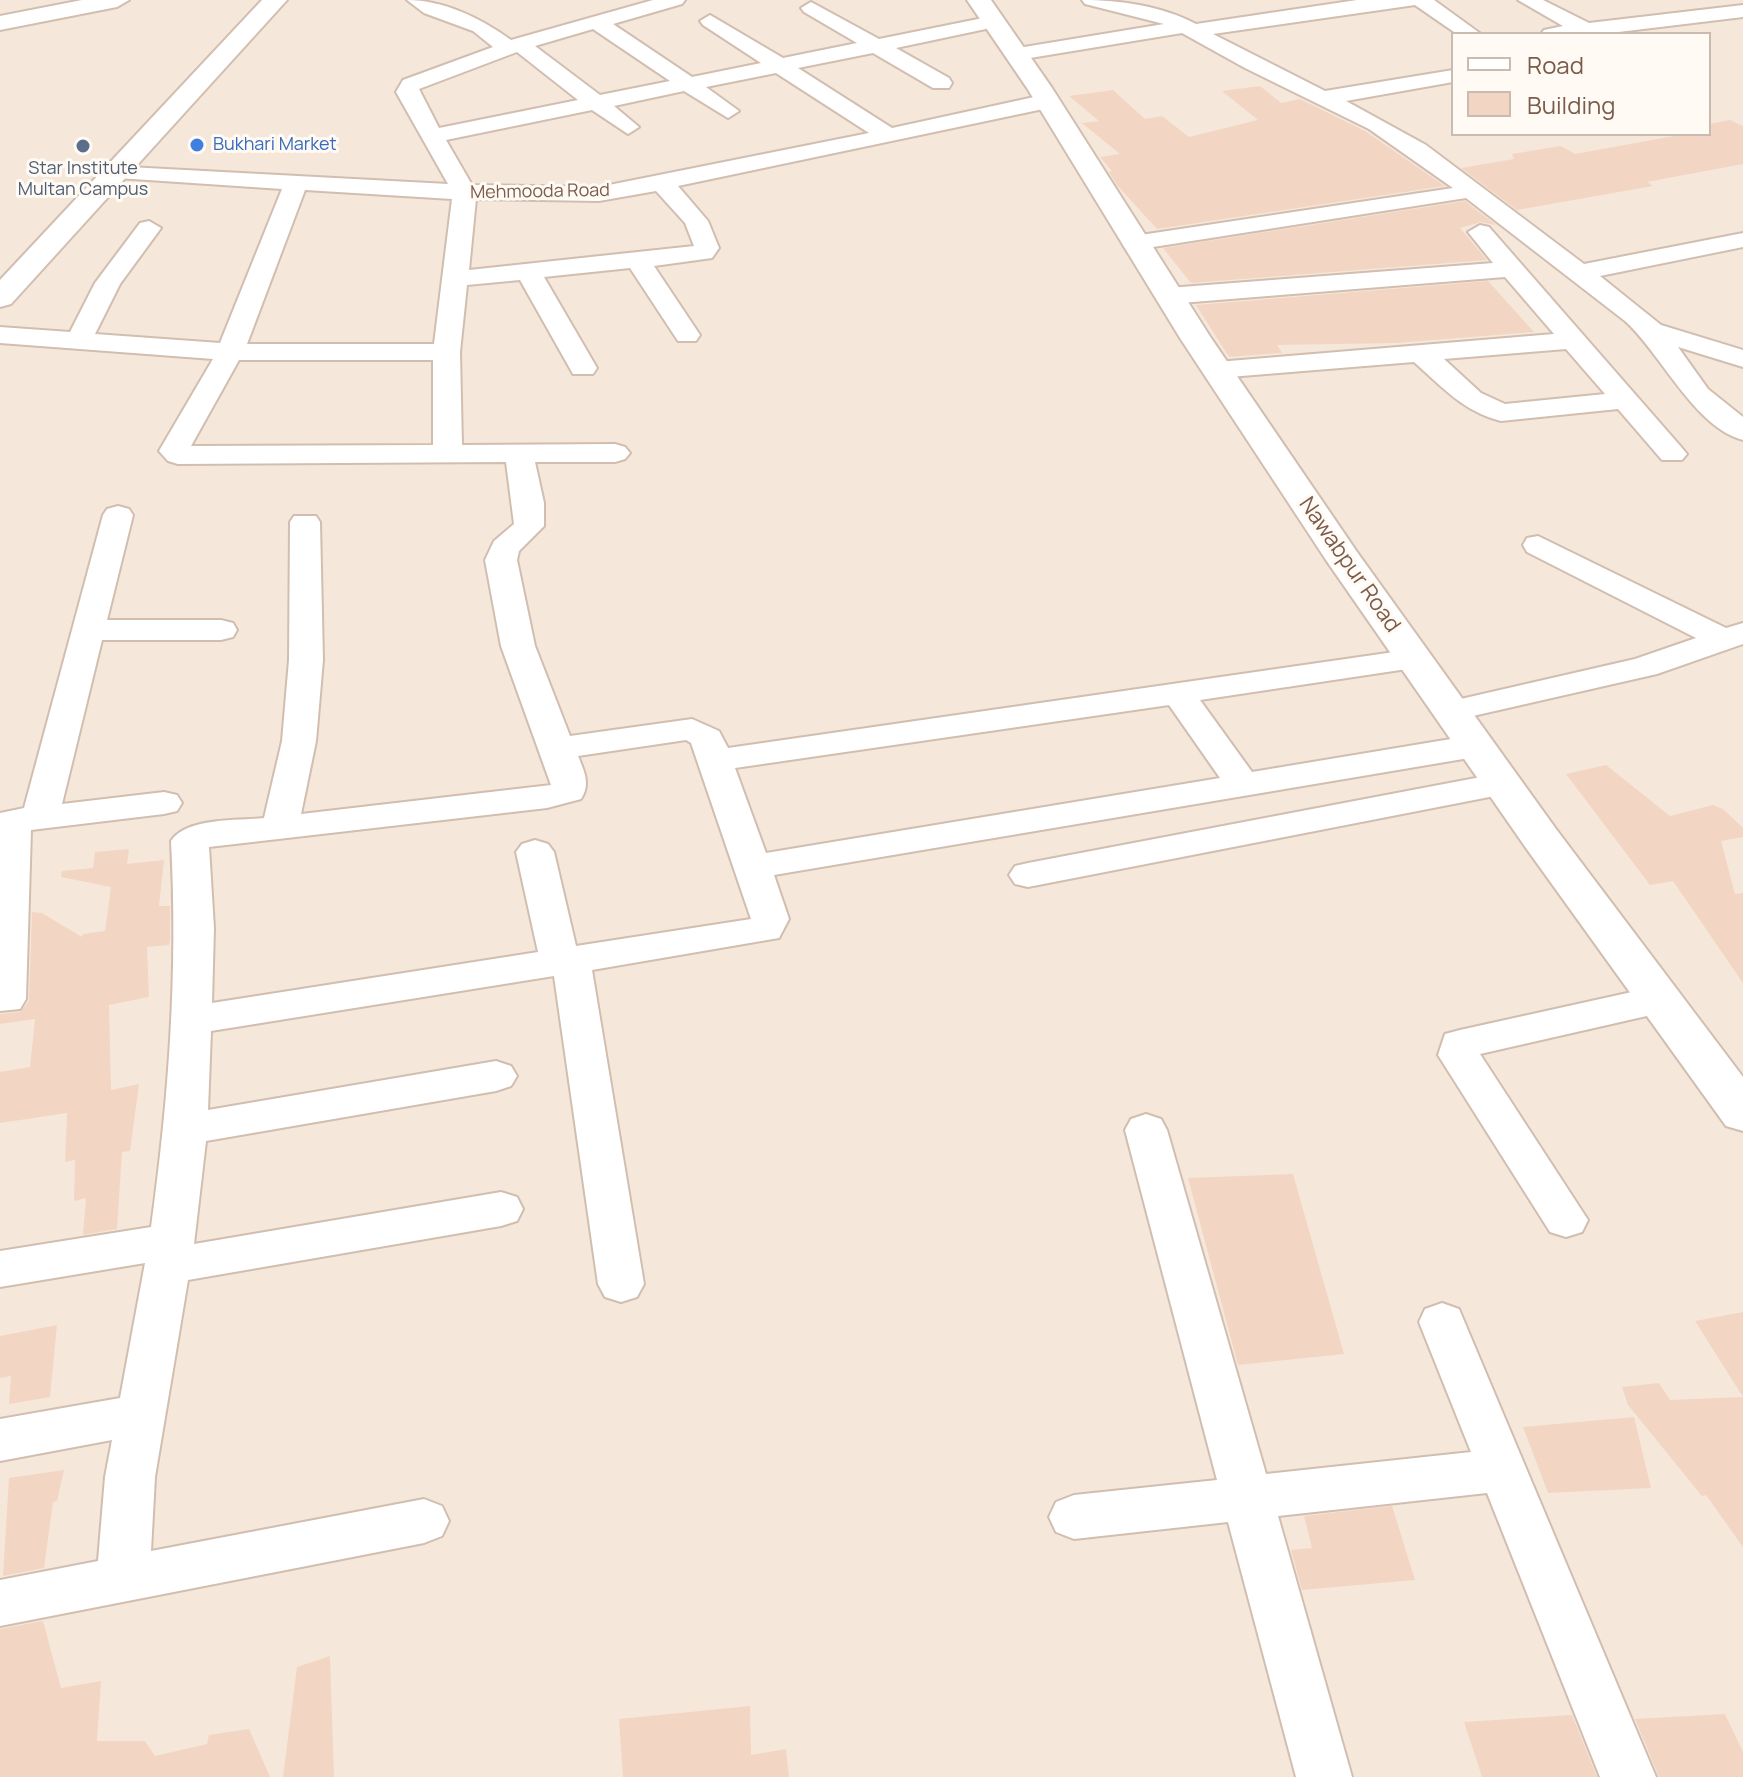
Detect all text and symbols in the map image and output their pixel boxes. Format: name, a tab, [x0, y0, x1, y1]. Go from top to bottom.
legend	[1451, 32, 1711, 136]
text: Road	[1527, 48, 1584, 81]
text: Building	[1527, 88, 1615, 121]
place label: Bukhari Market	[213, 134, 337, 156]
marker: Bukhari Market	[188, 136, 206, 154]
marker: Star Institute Multan Campus	[74, 137, 92, 155]
place label: Star Institute Multan Campus	[18, 158, 148, 200]
street label: Mehmooda Road	[470, 180, 610, 204]
street label: Nawabpur Road	[1293, 492, 1405, 638]

